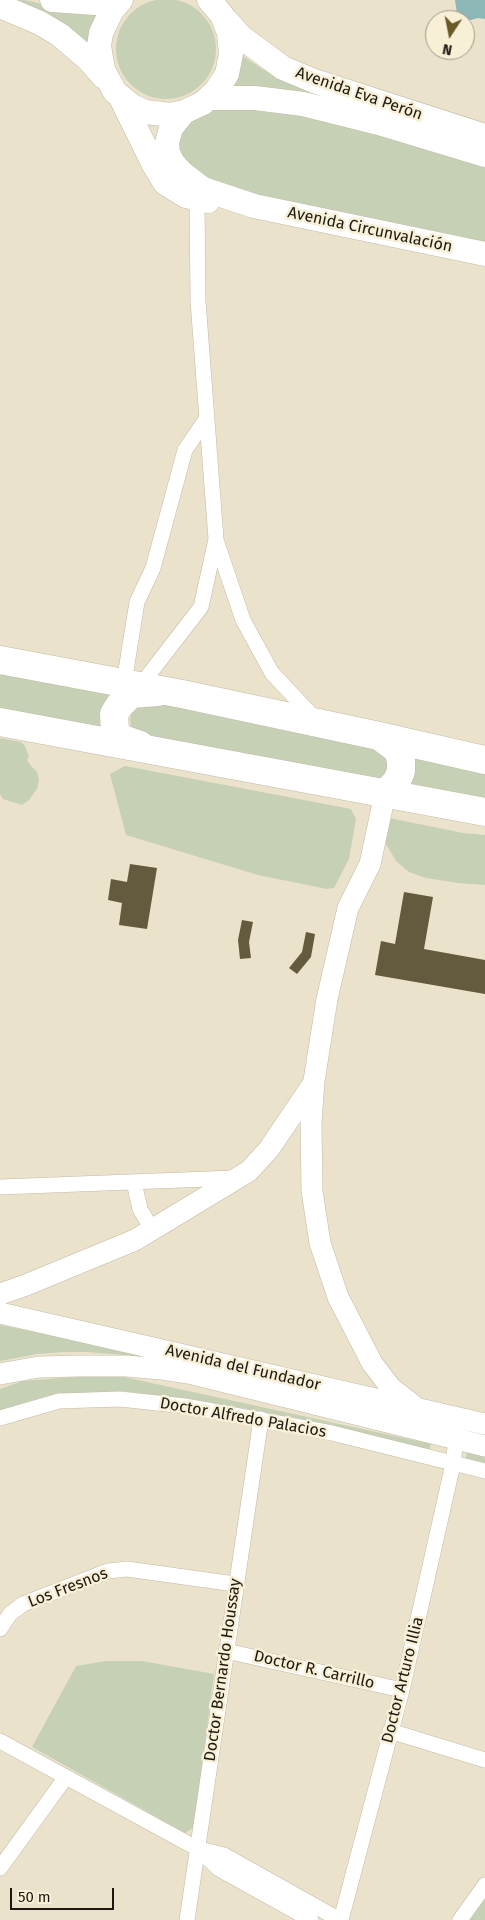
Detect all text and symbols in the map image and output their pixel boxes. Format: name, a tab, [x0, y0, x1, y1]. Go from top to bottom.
north arrow	[425, 10, 475, 60]
text: N	[441, 40, 453, 58]
street label: Avenida Eva Perón	[293, 63, 425, 125]
street label: Avenida Circunvalación	[286, 203, 454, 257]
street label: Avenida del Fundador	[164, 1341, 322, 1395]
street label: Doctor Alfredo Palacios	[158, 1394, 328, 1442]
street label: Los Fresnos	[25, 1564, 111, 1612]
street label: Doctor Bernardo Houssay	[201, 1577, 245, 1763]
street label: Doctor Arturo Illia	[378, 1615, 428, 1745]
street label: Doctor R. Carrillo	[252, 1647, 376, 1693]
scale bar	[12, 1878, 116, 1910]
text: 50 m	[18, 1888, 51, 1906]

